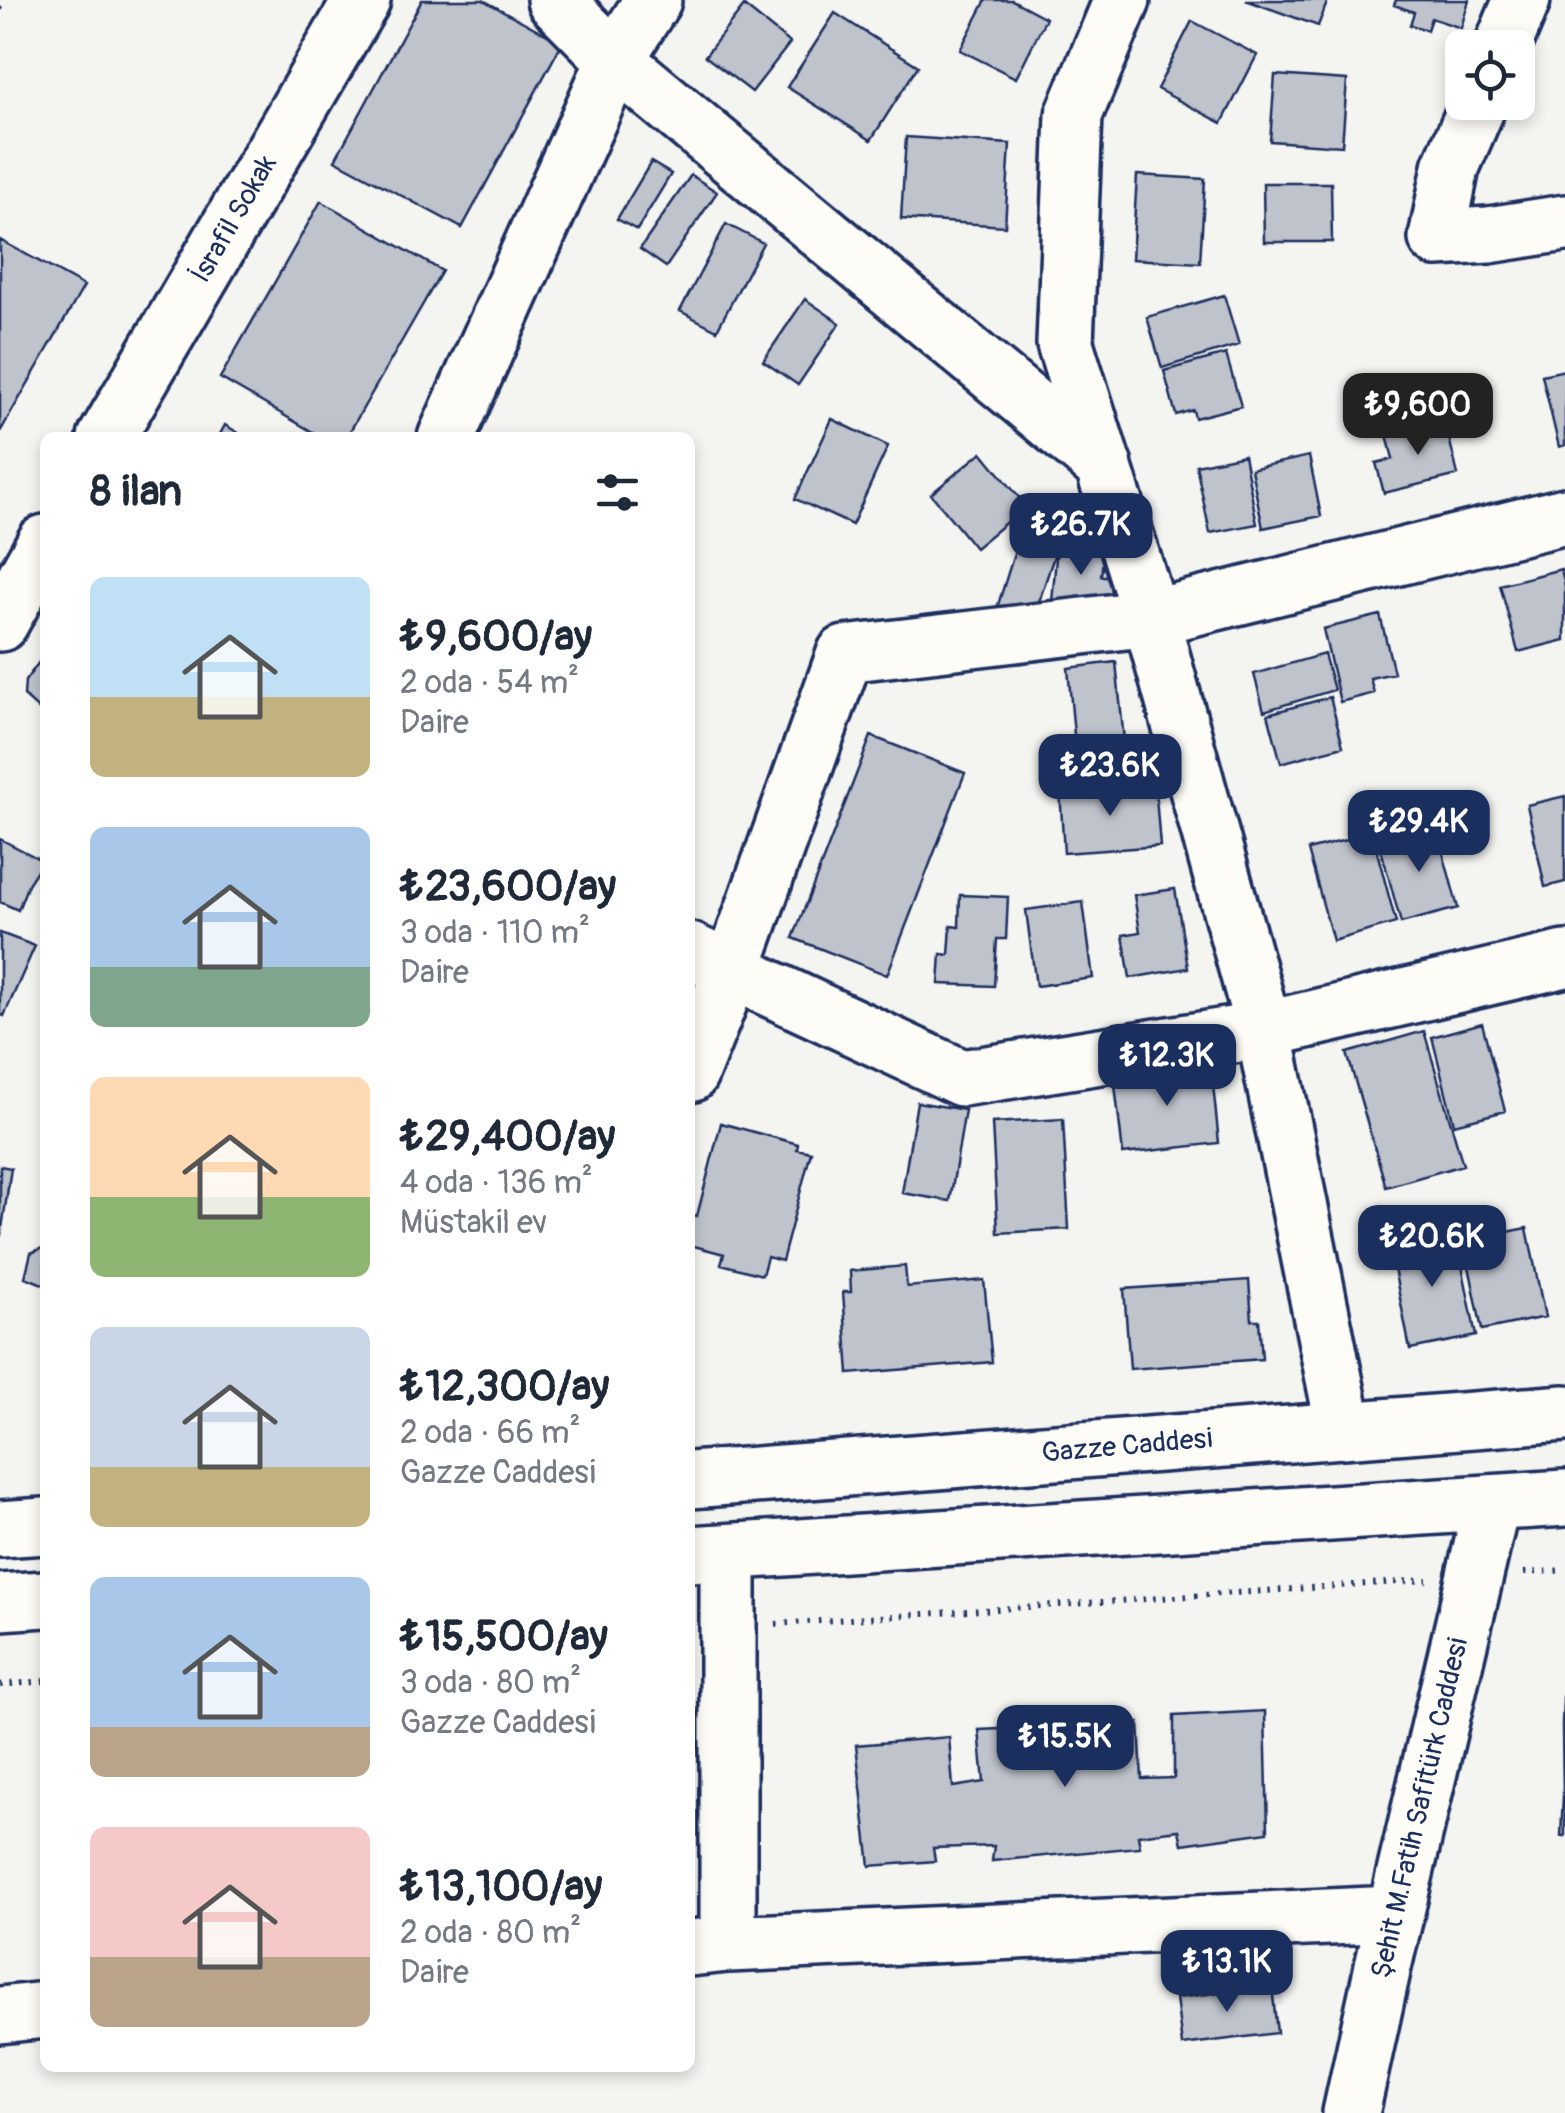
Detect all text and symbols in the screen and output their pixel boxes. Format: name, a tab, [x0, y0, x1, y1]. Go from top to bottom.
map controls	[1445, 30, 1535, 120]
button: locate	[1445, 30, 1535, 120]
street label: İsrafil Sokak	[183, 149, 285, 289]
pin: ₺9,600	[1337, 373, 1499, 458]
text: ₺9,600	[1365, 385, 1471, 425]
icon: filters	[590, 465, 645, 520]
text: 8 ilan	[90, 466, 182, 518]
pin: ₺26.7K	[1000, 493, 1162, 578]
text: ₺26.7K	[1032, 505, 1130, 545]
text: ₺9,600/ay	[400, 611, 592, 663]
icon: home	[170, 617, 290, 737]
text: 2 oda · 54 m²	[400, 663, 579, 703]
text: Daire	[400, 703, 469, 743]
pin: ₺23.6K	[1029, 734, 1191, 819]
text: ₺23.6K	[1061, 746, 1159, 786]
pin: ₺29.4K	[1338, 790, 1500, 875]
text: ₺29.4K	[1370, 802, 1468, 842]
text: ₺23,600/ay	[400, 861, 616, 913]
icon: home	[170, 867, 290, 987]
text: 3 oda · 110 m²	[400, 913, 590, 953]
text: Daire	[400, 953, 469, 993]
pin: ₺12.3K	[1086, 1024, 1248, 1109]
text: ₺12.3K	[1120, 1036, 1214, 1076]
text: ₺29,400/ay	[400, 1111, 615, 1163]
icon: home	[170, 1117, 290, 1237]
text: 4 oda · 136 m²	[400, 1163, 593, 1203]
text: Müstakil ev	[400, 1203, 547, 1243]
pin: ₺20.6K	[1351, 1205, 1513, 1290]
text: ₺20.6K	[1380, 1217, 1484, 1257]
text: ₺12,300/ay	[400, 1361, 609, 1413]
icon: home	[170, 1367, 290, 1487]
text: 2 oda · 66 m²	[400, 1413, 580, 1453]
street label: Gazze Caddesi	[1040, 1421, 1214, 1471]
text: Gazze Caddesi	[400, 1453, 596, 1493]
text: ₺15,500/ay	[400, 1611, 608, 1663]
icon: home	[170, 1617, 290, 1737]
street label: Şehit M.Fatih Safitürk Caddesi	[1364, 1634, 1476, 1982]
text: 3 oda · 80 m²	[400, 1663, 581, 1703]
text: Gazze Caddesi	[400, 1703, 596, 1743]
pin: ₺15.5K	[984, 1705, 1146, 1790]
text: ₺15.5K	[1019, 1717, 1111, 1757]
text: ₺13,100/ay	[400, 1861, 602, 1913]
icon: home	[170, 1867, 290, 1987]
text: 2 oda · 80 m²	[400, 1913, 581, 1953]
pin: ₺13.1K	[1146, 1930, 1308, 2015]
text: ₺13.1K	[1183, 1942, 1271, 1982]
text: Daire	[400, 1953, 469, 1993]

